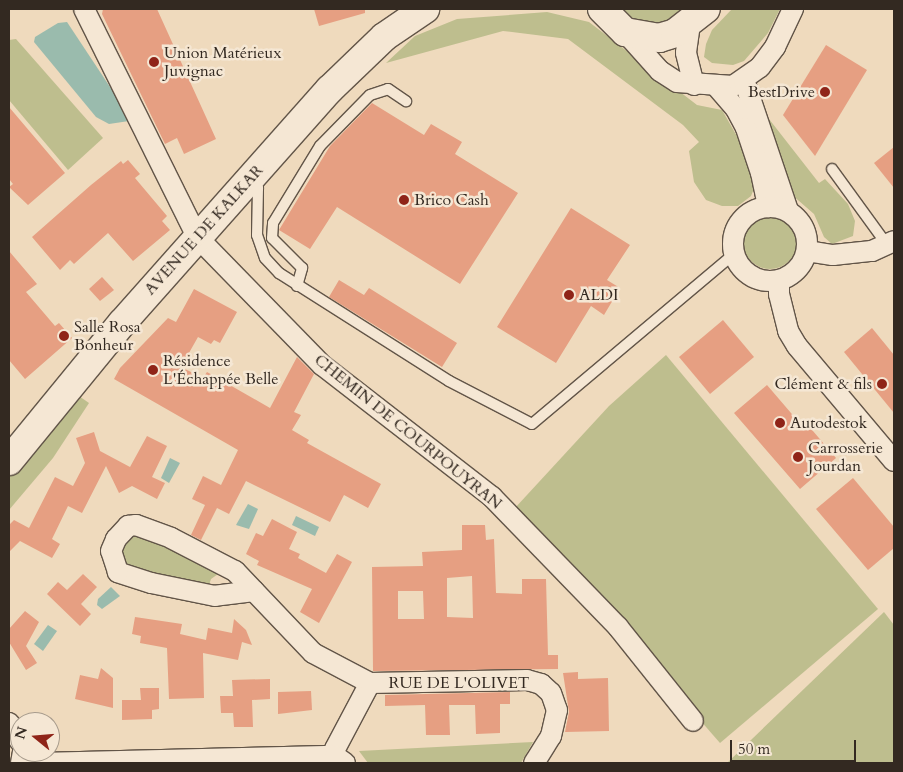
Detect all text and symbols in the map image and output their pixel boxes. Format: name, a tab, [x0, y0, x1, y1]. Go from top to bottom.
place label: Union Matérieux Juvignac	[164, 43, 281, 81]
marker: Union Matérieux Juvignac	[148, 56, 160, 68]
place label: BestDrive	[748, 82, 815, 102]
marker: BestDrive	[819, 86, 831, 98]
street label: AVENUE DE KALKAR	[141, 161, 267, 299]
place label: Brico Cash	[414, 190, 489, 210]
marker: Brico Cash	[398, 194, 410, 206]
place label: ALDI	[579, 285, 619, 305]
marker: ALDI	[563, 289, 575, 301]
place label: Salle Rosa Bonheur	[74, 317, 141, 355]
marker: Salle Rosa Bonheur	[58, 330, 70, 342]
street label: CHEMIN DE COURPOUYRAN	[310, 350, 506, 514]
place label: Résidence L'Échappée Belle	[163, 351, 279, 389]
marker: Résidence L'Échappée Belle	[147, 364, 159, 376]
place label: Clément & fils	[775, 374, 872, 394]
marker: Clément & fils	[876, 378, 888, 390]
place label: Autodestok	[790, 413, 867, 433]
marker: Autodestok	[774, 417, 786, 429]
place label: Carrosserie Jourdan	[808, 438, 883, 476]
marker: Carrosserie Jourdan	[792, 451, 804, 463]
street label: RUE DE L'OLIVET	[388, 673, 530, 693]
north arrow	[10, 712, 60, 762]
text: N	[10, 724, 32, 741]
scale bar	[733, 730, 859, 762]
text: 50 m	[738, 739, 770, 759]

